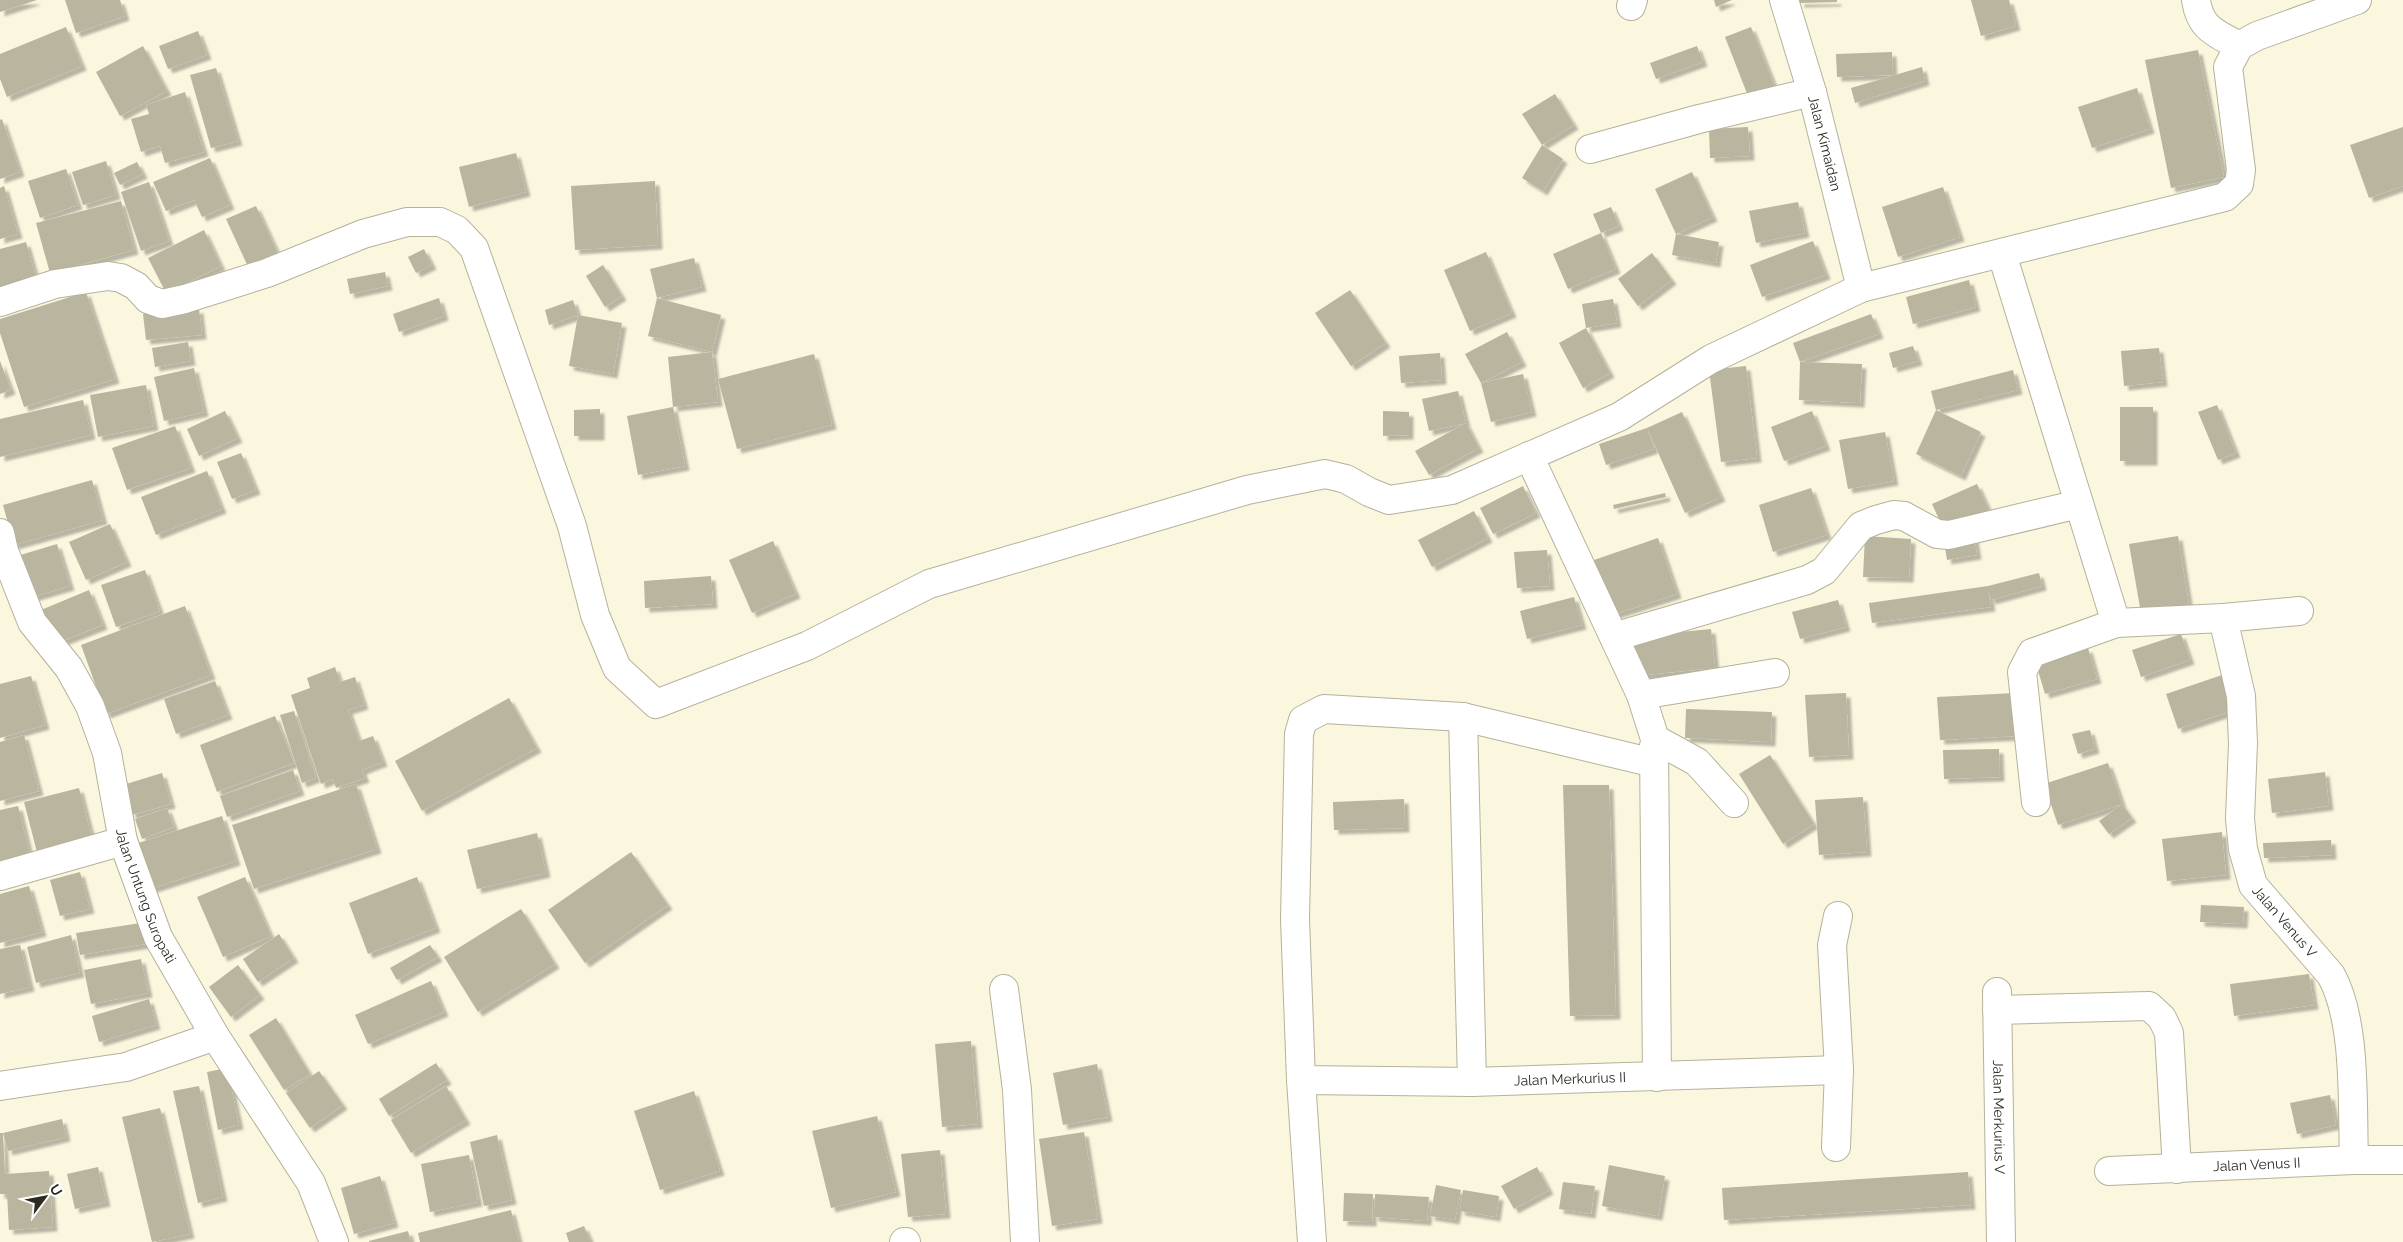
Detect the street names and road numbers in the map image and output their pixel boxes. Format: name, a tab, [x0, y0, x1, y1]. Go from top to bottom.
street label: Jalan Kimaidan	[1805, 94, 1844, 193]
street label: Jalan Untung Suropati	[113, 827, 179, 966]
street label: Jalan Venus V	[2249, 882, 2320, 961]
street label: Jalan Merkurius V	[1990, 1060, 2008, 1175]
street label: Jalan Merkurius II	[1514, 1069, 1626, 1089]
street label: Jalan Venus II	[2213, 1154, 2301, 1174]

